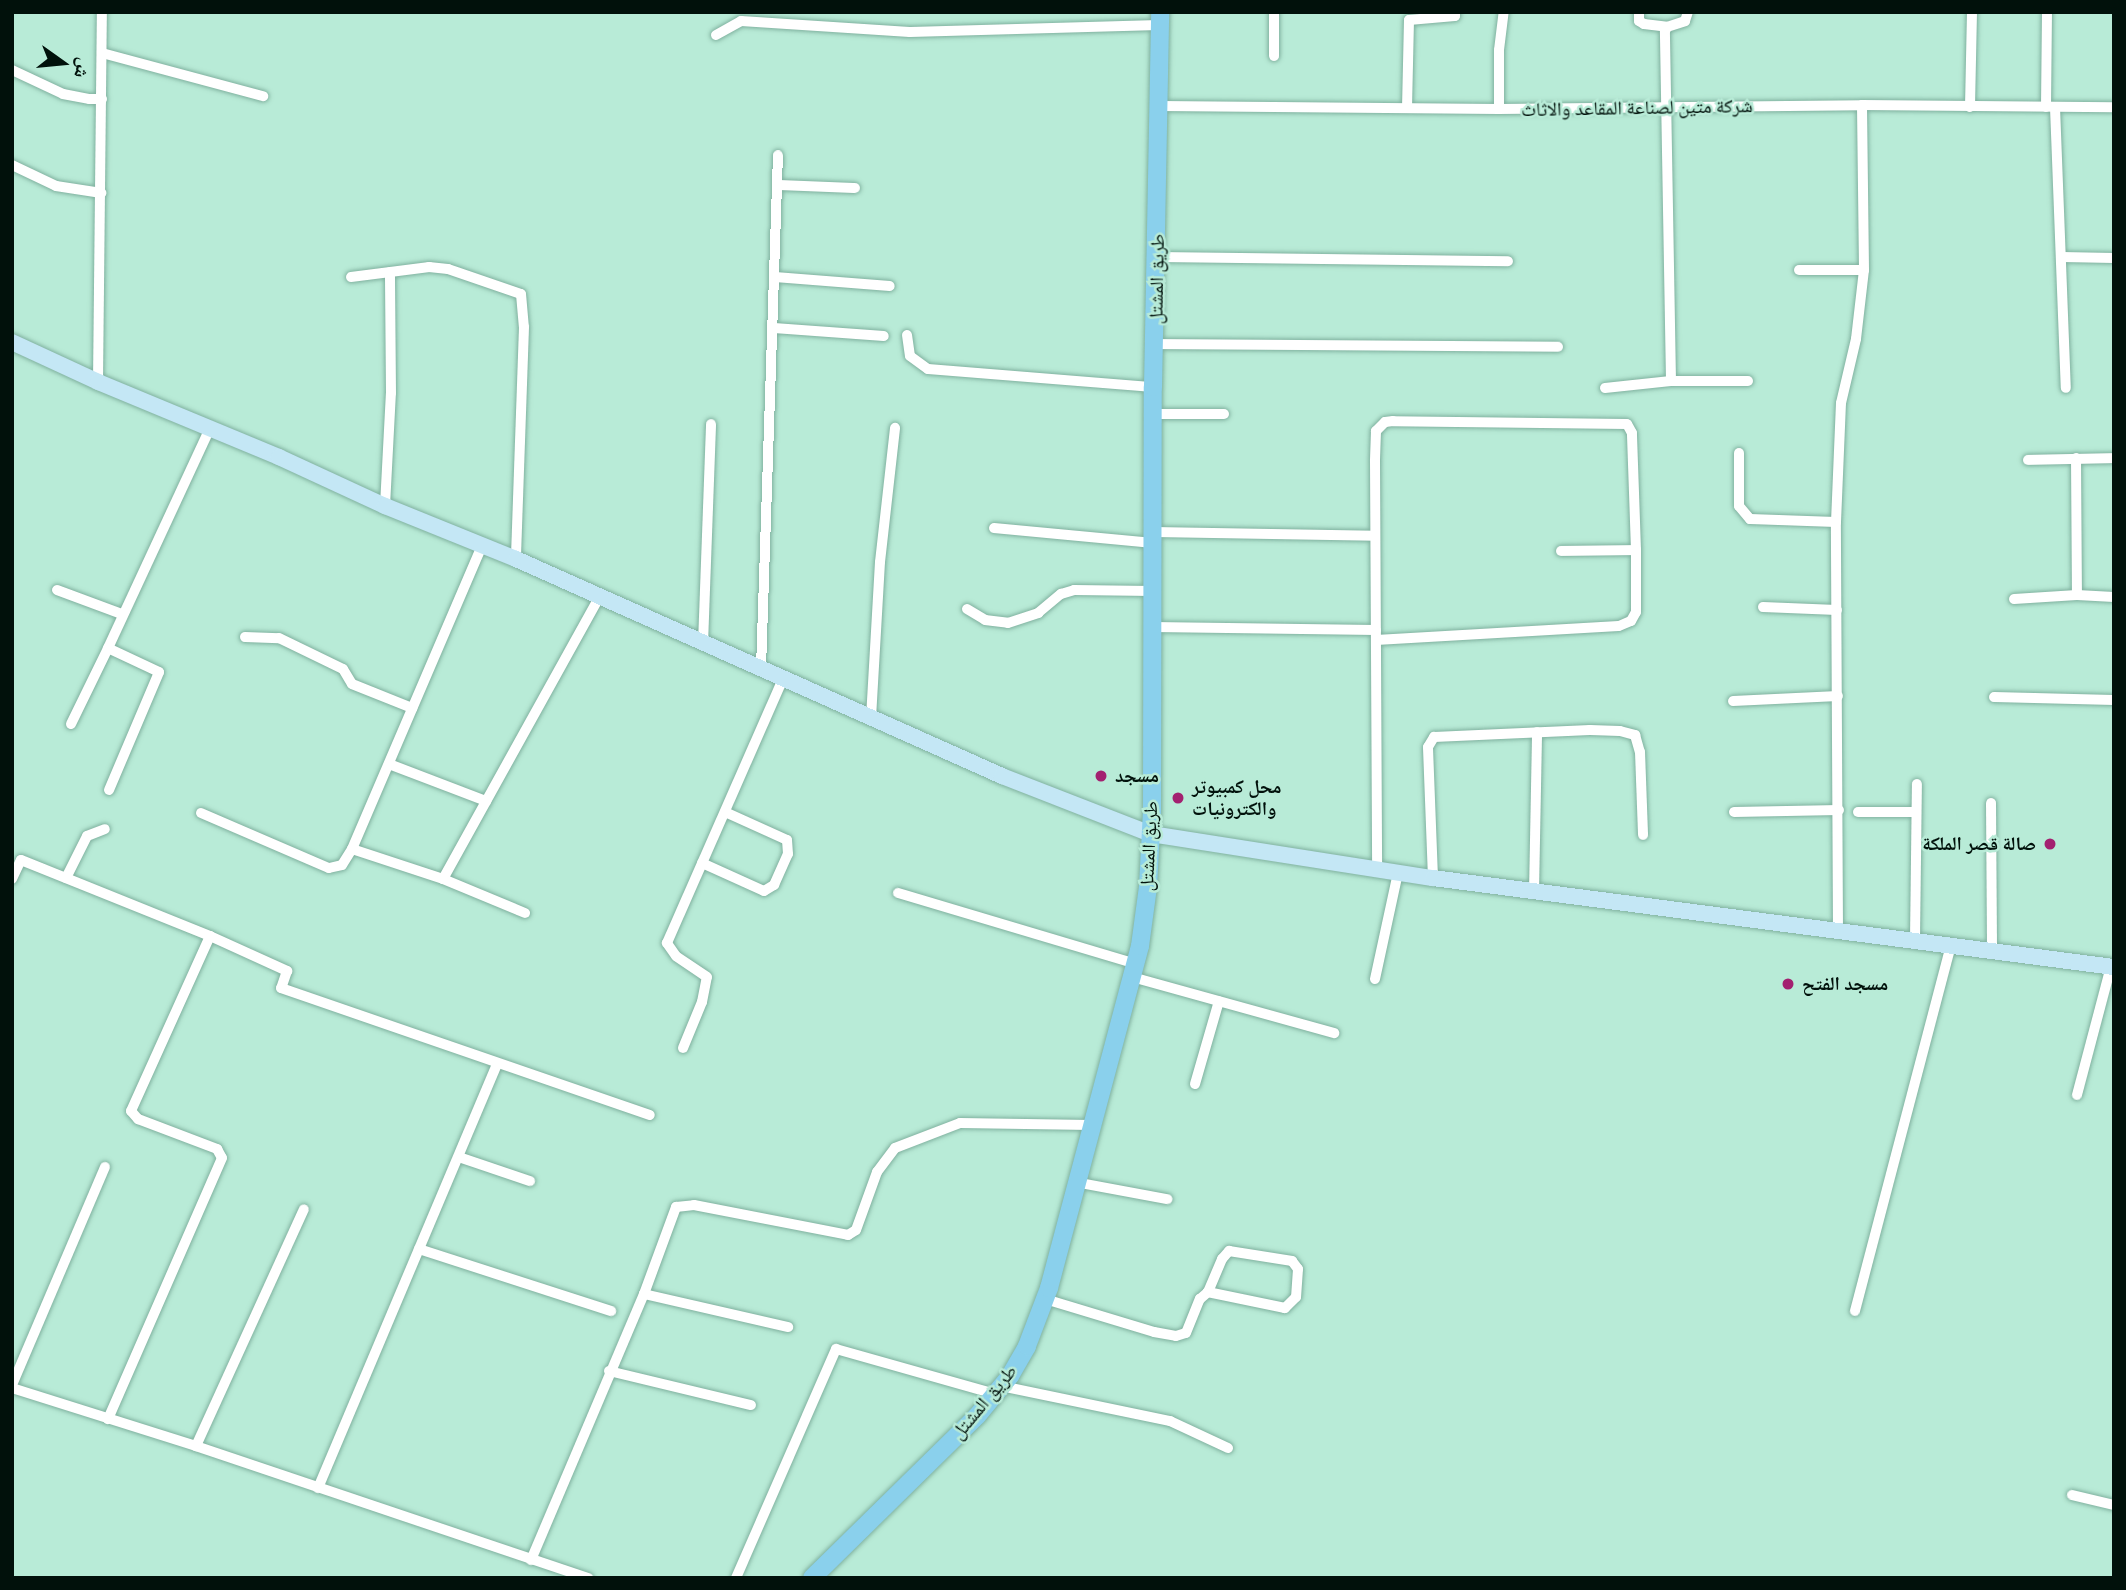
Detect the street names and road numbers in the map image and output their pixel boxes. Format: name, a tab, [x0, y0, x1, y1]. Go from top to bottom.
street label: شركة متين لصناعة المقاعد والاثاث	[1521, 95, 1753, 121]
street label: طريق المشتل	[1145, 234, 1169, 324]
street label: طريق المشتل	[1135, 800, 1163, 892]
street label: طريق المشتل	[946, 1360, 1022, 1444]

